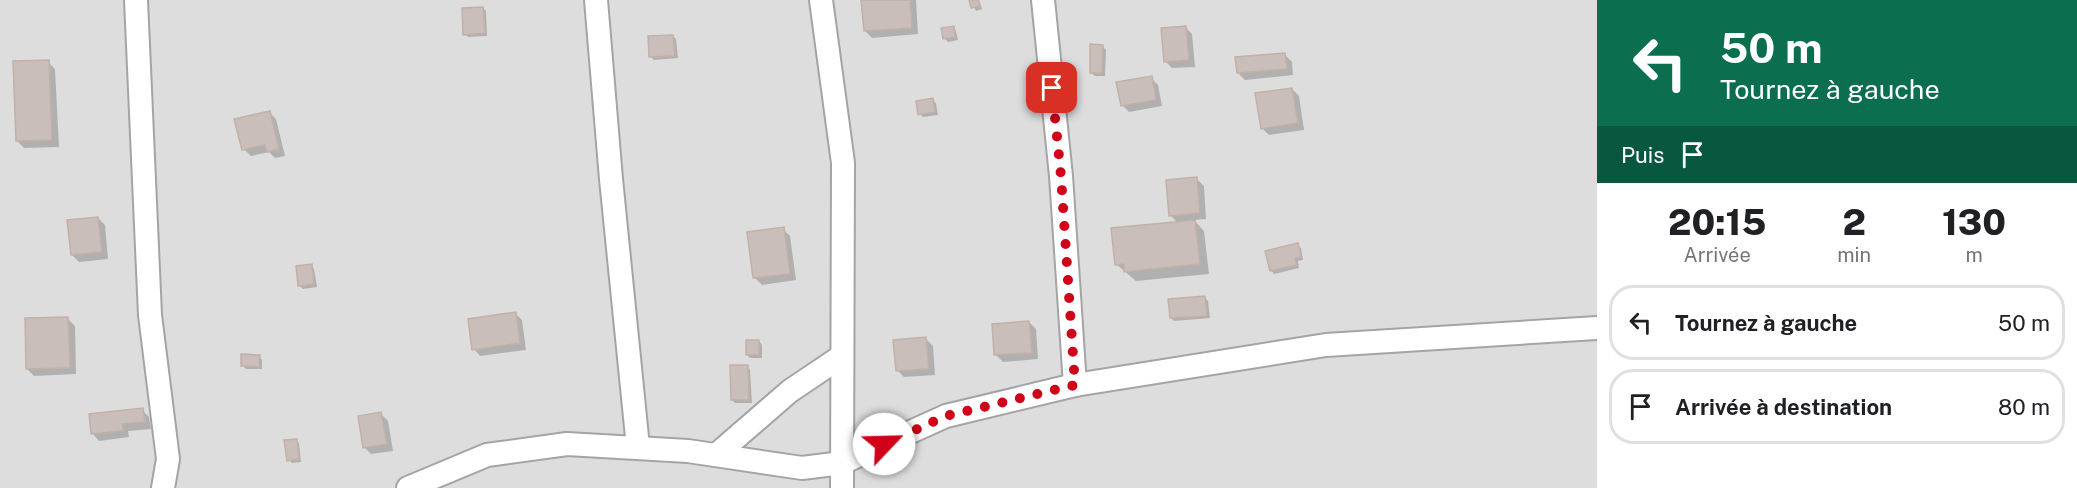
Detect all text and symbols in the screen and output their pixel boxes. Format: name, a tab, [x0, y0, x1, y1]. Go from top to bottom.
text: 50 m	[1720, 23, 1823, 72]
icon: left	[1621, 24, 1699, 102]
pin	[1026, 62, 1077, 113]
icon: arrive	[1035, 71, 1068, 104]
text: Tournez à gauche	[1720, 73, 1940, 105]
icon: arrive	[1676, 138, 1709, 171]
text: Puis	[1621, 142, 1664, 168]
text: 20:15	[1668, 201, 1766, 243]
text: 2	[1842, 201, 1866, 243]
text: 130	[1942, 201, 2006, 243]
text: Arrivée	[1683, 243, 1751, 267]
text: min	[1837, 243, 1871, 267]
text: m	[1965, 243, 1983, 267]
icon: left	[1624, 306, 1657, 339]
text: Tournez à gauche	[1675, 310, 1857, 336]
text: 50 m	[1998, 310, 2050, 336]
icon: arrive	[1624, 390, 1657, 423]
text: Arrivée à destination	[1675, 394, 1892, 420]
text: 80 m	[1998, 394, 2050, 420]
position arrow	[852, 412, 916, 476]

